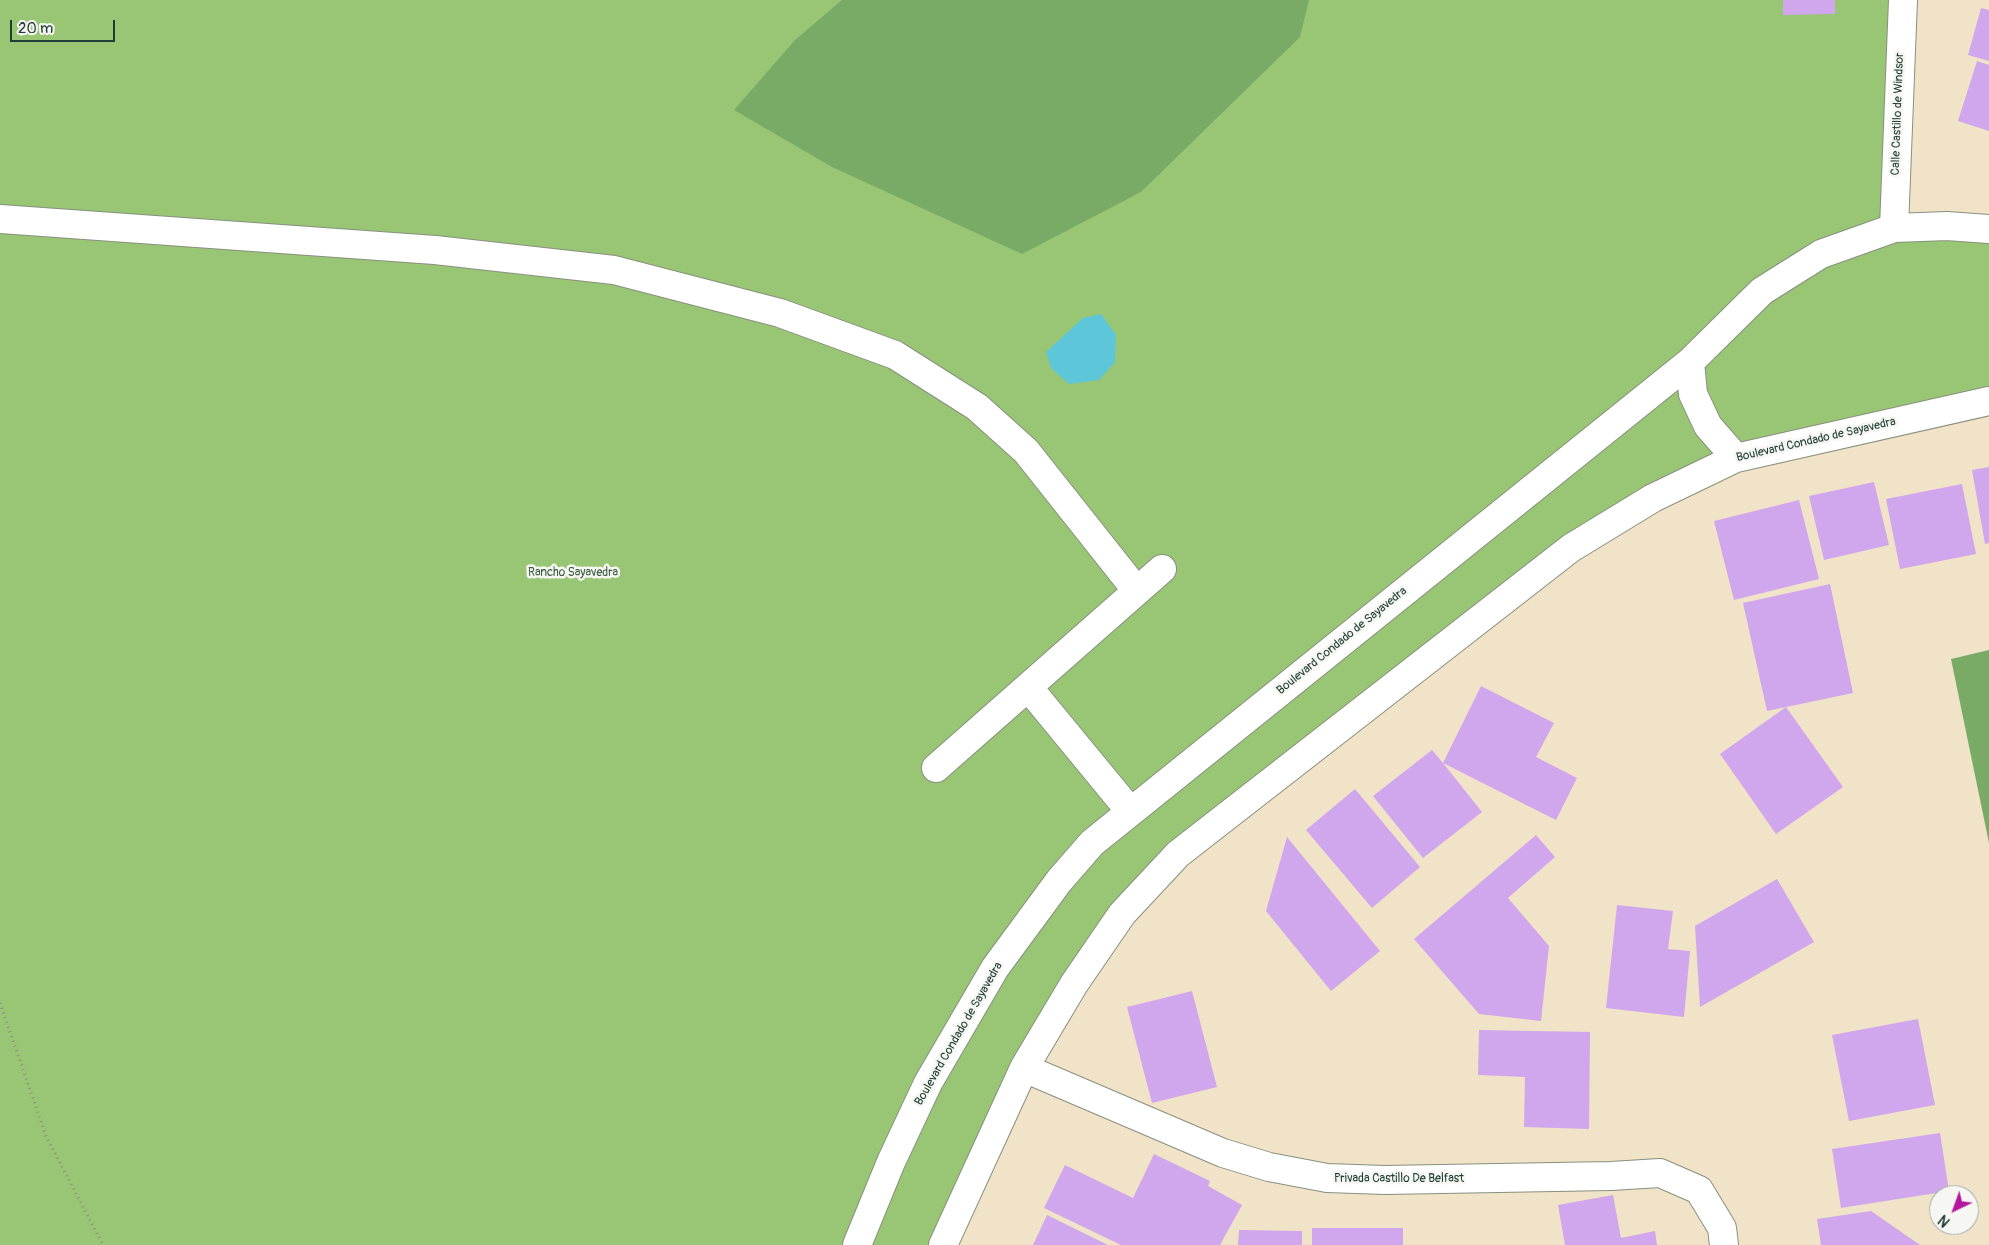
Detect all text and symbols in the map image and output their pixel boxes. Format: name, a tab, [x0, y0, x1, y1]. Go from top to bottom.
scale bar	[12, 10, 118, 42]
text: 20 m	[18, 19, 53, 38]
street label: Calle Castillo de Windsor	[1889, 52, 1907, 176]
street label: Boulevard Condado de Sayavedra	[1735, 415, 1897, 465]
park label: Rancho Sayavedra	[528, 566, 618, 580]
street label: Boulevard Condado de Sayavedra	[1274, 584, 1410, 698]
street label: Boulevard Condado de Sayavedra	[912, 960, 1006, 1108]
street label: Privada Castillo De Belfast	[1334, 1172, 1464, 1186]
north arrow	[1929, 1185, 1979, 1235]
text: N	[1935, 1211, 1954, 1230]

